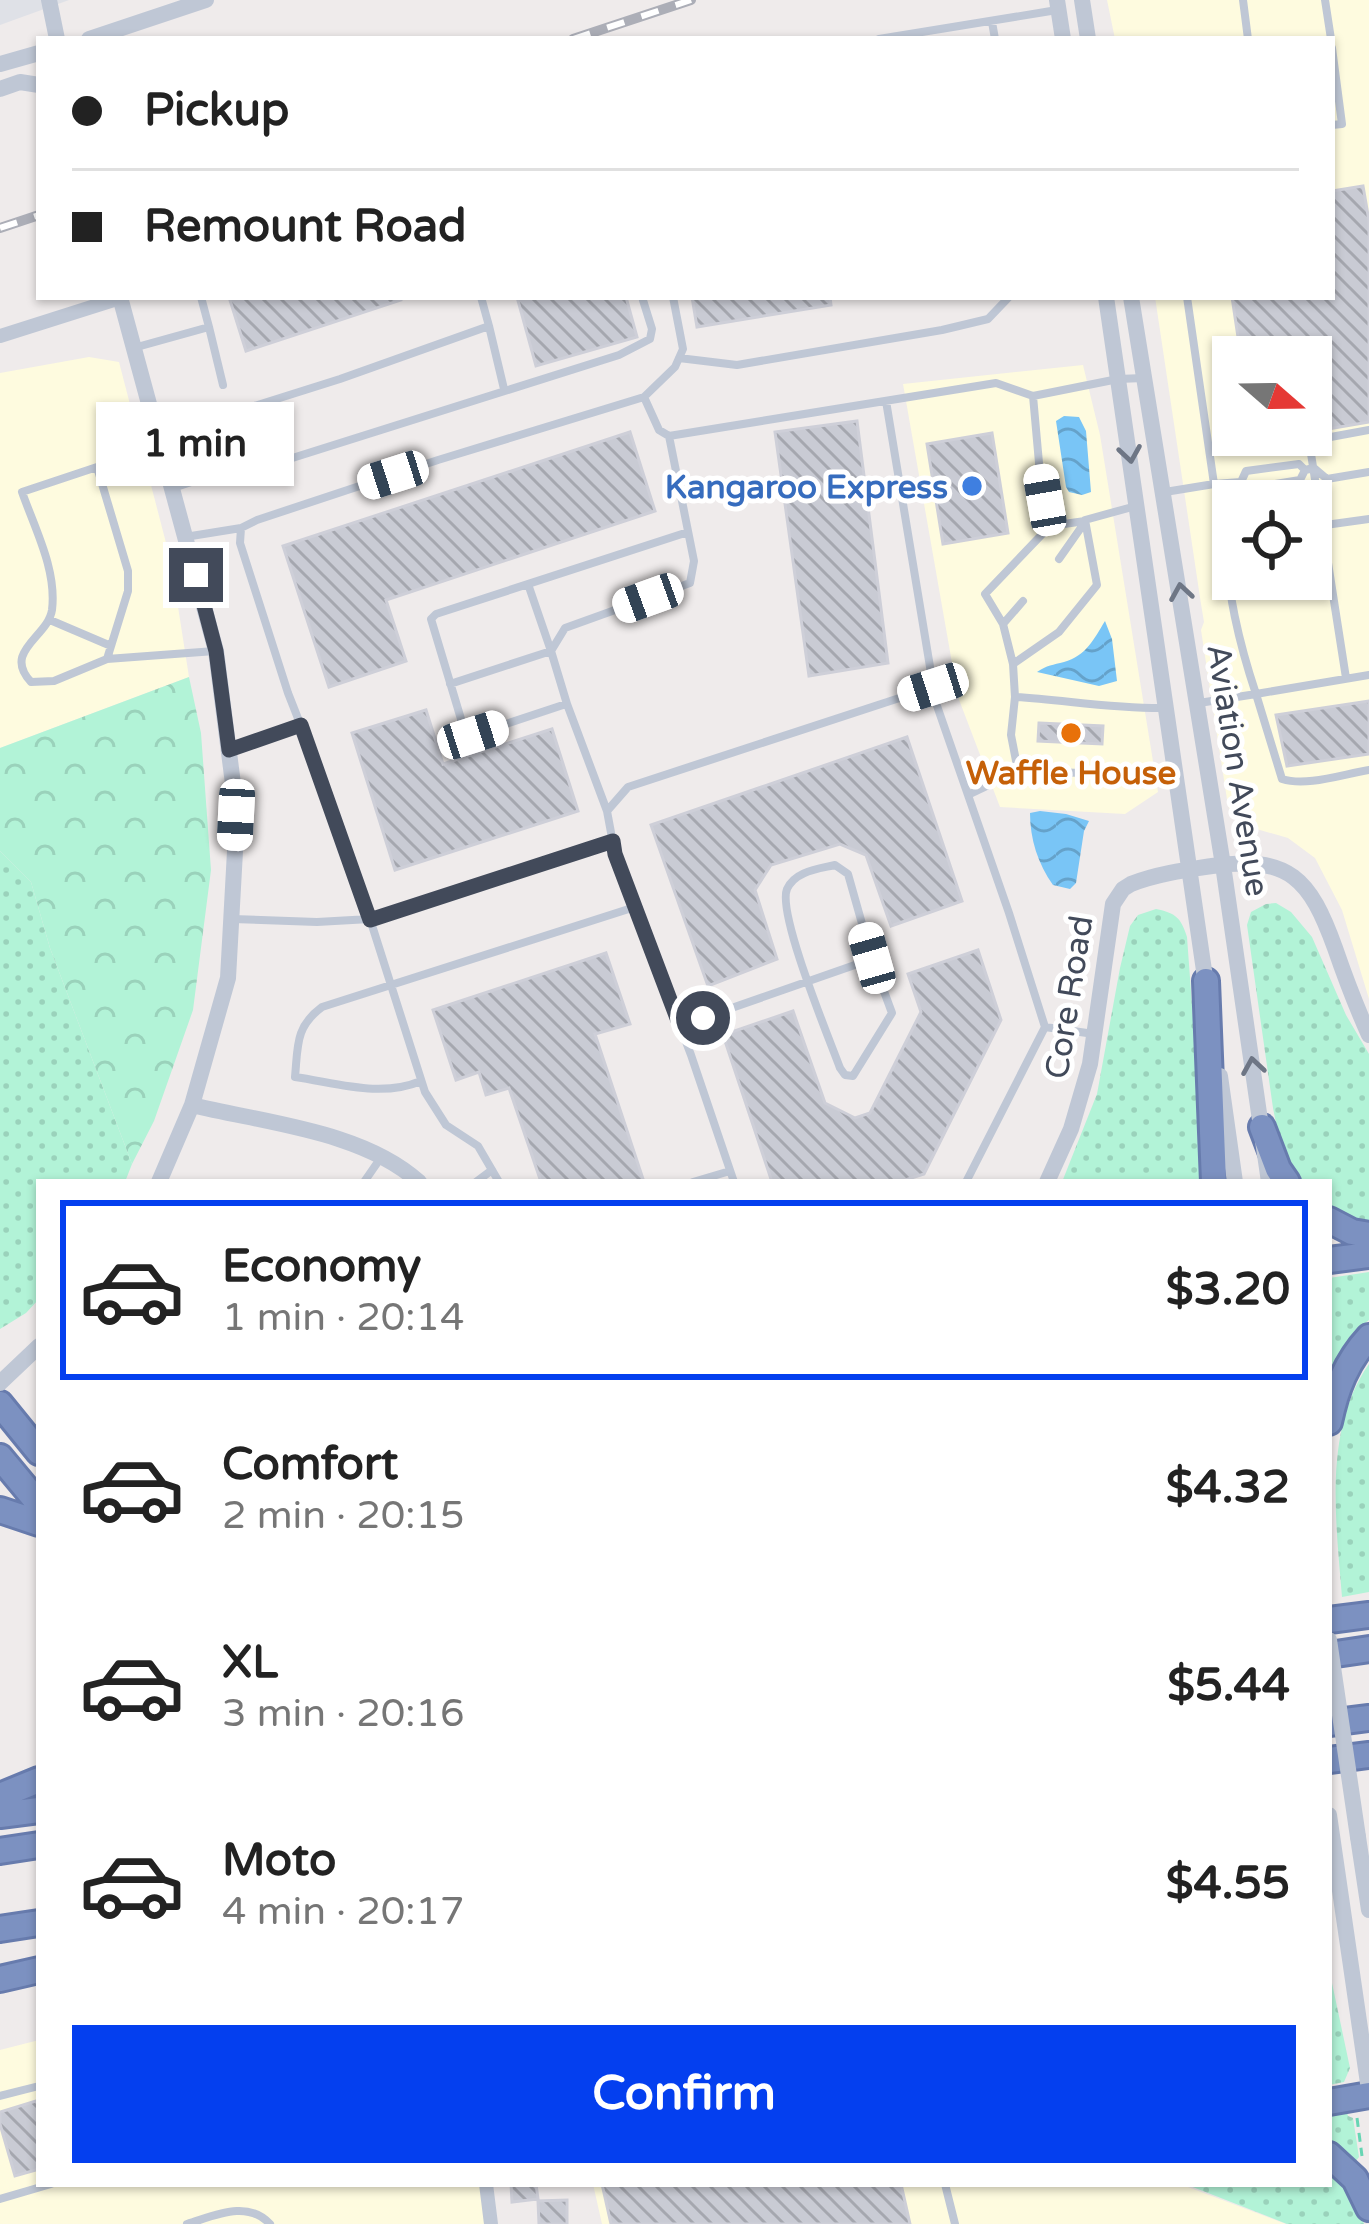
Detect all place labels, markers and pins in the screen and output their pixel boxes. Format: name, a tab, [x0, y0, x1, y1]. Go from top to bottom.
place label: Kangaroo Express	[665, 468, 948, 507]
marker: Kangaroo Express	[959, 473, 985, 499]
marker: Waffle House	[1058, 720, 1084, 746]
place label: Waffle House	[966, 754, 1176, 793]

